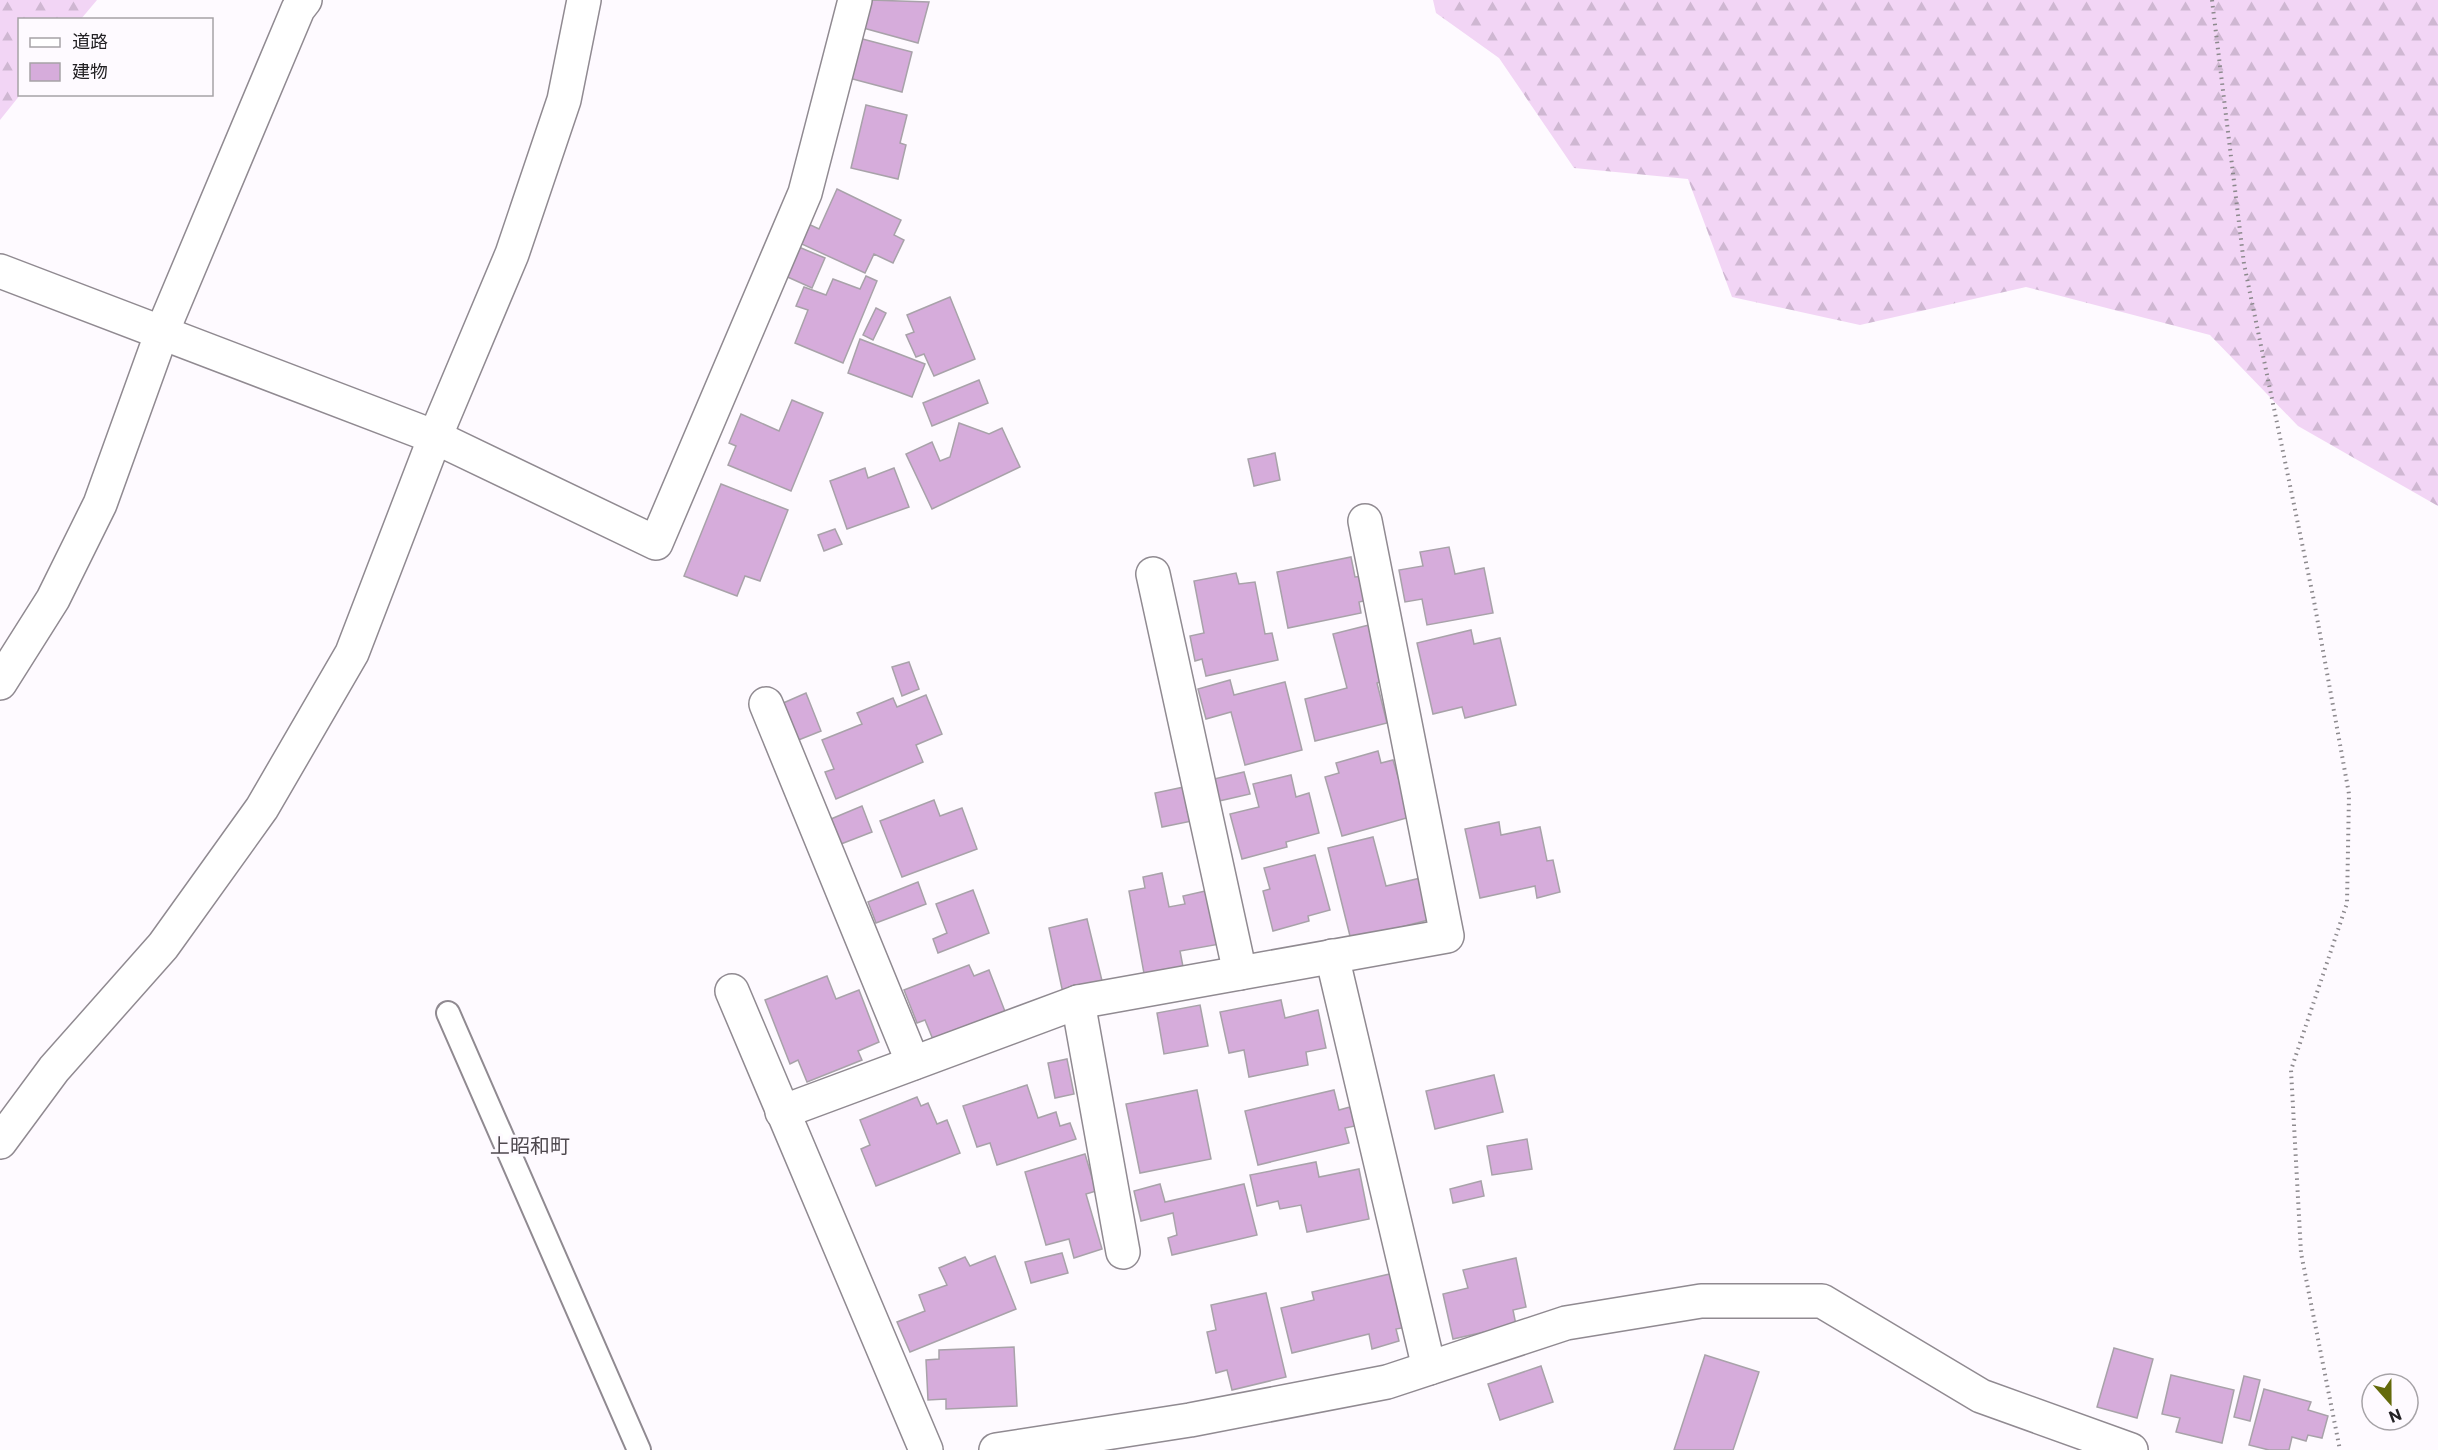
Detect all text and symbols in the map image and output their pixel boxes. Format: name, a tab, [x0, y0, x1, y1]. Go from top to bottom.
legend	[18, 18, 213, 96]
text: 道路	[72, 30, 108, 52]
text: 建物	[72, 60, 108, 82]
district label: 上昭和町	[490, 1133, 570, 1157]
north arrow	[2360, 1372, 2420, 1432]
text: N	[2387, 1405, 2405, 1427]

